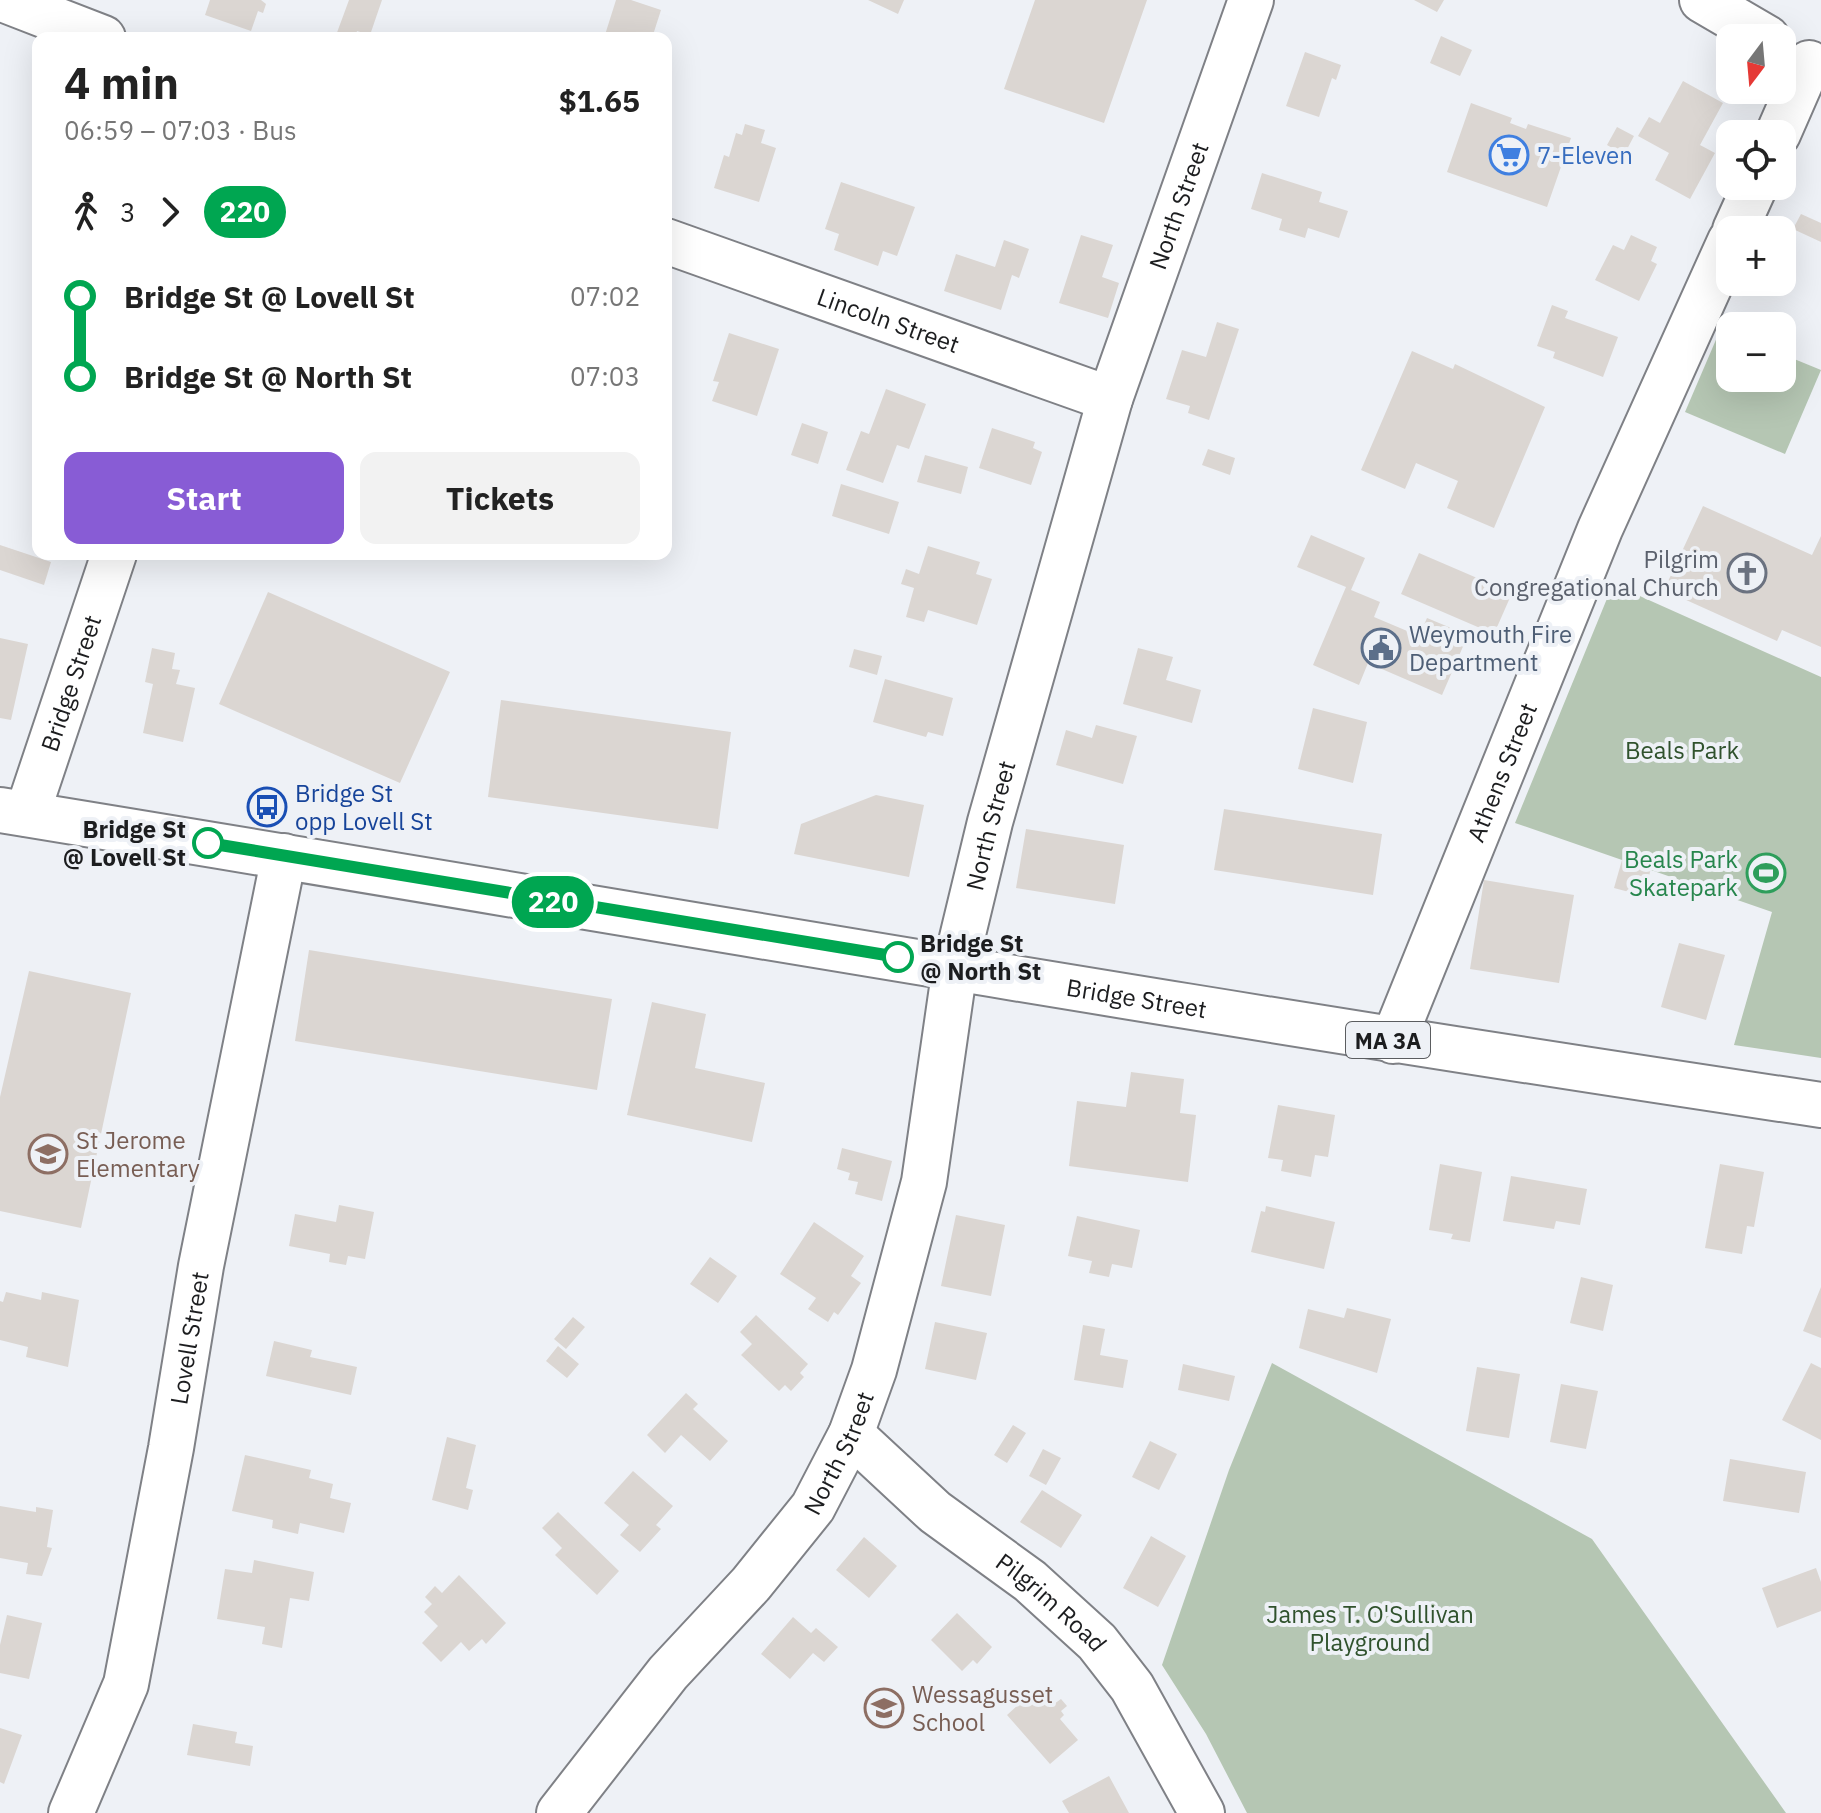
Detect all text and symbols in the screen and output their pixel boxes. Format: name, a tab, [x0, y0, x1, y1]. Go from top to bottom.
north arrow	[1716, 24, 1796, 104]
map controls	[1716, 24, 1796, 392]
text: 4 min	[64, 54, 179, 111]
text: $1.65	[559, 81, 640, 120]
text: 06:59 – 07:03 · Bus	[64, 113, 297, 147]
button: locate	[1716, 120, 1796, 200]
supermarket icon: 7-Eleven	[1488, 134, 1530, 176]
street label: North Street	[1141, 138, 1216, 274]
place label: 7-Eleven	[1537, 139, 1633, 171]
icon: walk	[64, 190, 108, 234]
icon: forward	[148, 190, 192, 234]
text: 220	[220, 193, 270, 230]
text: 3	[120, 195, 136, 229]
button: +	[1716, 216, 1796, 296]
text: Bridge St @ Lovell St	[124, 277, 415, 316]
text: 07:02	[570, 279, 640, 313]
street label: Lincoln Street	[813, 280, 964, 360]
button: −	[1716, 312, 1796, 392]
text: Bridge St @ North St	[124, 357, 412, 396]
text: 07:03	[570, 359, 640, 393]
button: Start	[64, 452, 344, 544]
button: Tickets	[360, 452, 640, 544]
place label: Pilgrim Congregational Church	[1474, 543, 1719, 603]
church icon: Pilgrim Congregational Church	[1726, 552, 1768, 594]
street label: Bridge Street	[33, 611, 108, 755]
place label: Weymouth Fire Department	[1409, 618, 1572, 678]
public building icon: Weymouth Fire Department	[1360, 627, 1402, 669]
street label: Athens Street	[1459, 698, 1544, 847]
park label: Beals Park	[1625, 734, 1739, 766]
street label: North Street	[958, 757, 1023, 894]
place label: Bridge St opp Lovell St	[295, 777, 433, 837]
bus stop icon: Bridge St opp Lovell St	[246, 786, 288, 828]
place label: Bridge St @ Lovell St	[63, 813, 186, 873]
marker: Bridge St @ Lovell St	[193, 828, 223, 858]
place label: Beals Park Skatepark	[1624, 843, 1738, 903]
sports icon: Beals Park Skatepark	[1745, 852, 1787, 894]
line badge: 220	[507, 876, 599, 928]
text: 220	[528, 883, 578, 920]
place label: Bridge St @ North St	[920, 927, 1041, 987]
marker: Bridge St @ North St	[883, 942, 913, 972]
street label: Bridge Street	[1064, 971, 1209, 1025]
road number: MA 3A	[1346, 1022, 1430, 1058]
place label: St Jerome Elementary	[76, 1124, 200, 1184]
school or university icon: St Jerome Elementary	[27, 1133, 69, 1175]
street label: Lovell Street	[162, 1269, 216, 1407]
street label: North Street	[796, 1387, 881, 1520]
street label: Pilgrim Road	[990, 1546, 1114, 1658]
park label: James T. O'Sullivan Playground	[1266, 1598, 1474, 1658]
place label: Wessagusset School	[912, 1678, 1053, 1738]
school or university icon: Wessagusset School	[863, 1687, 905, 1729]

